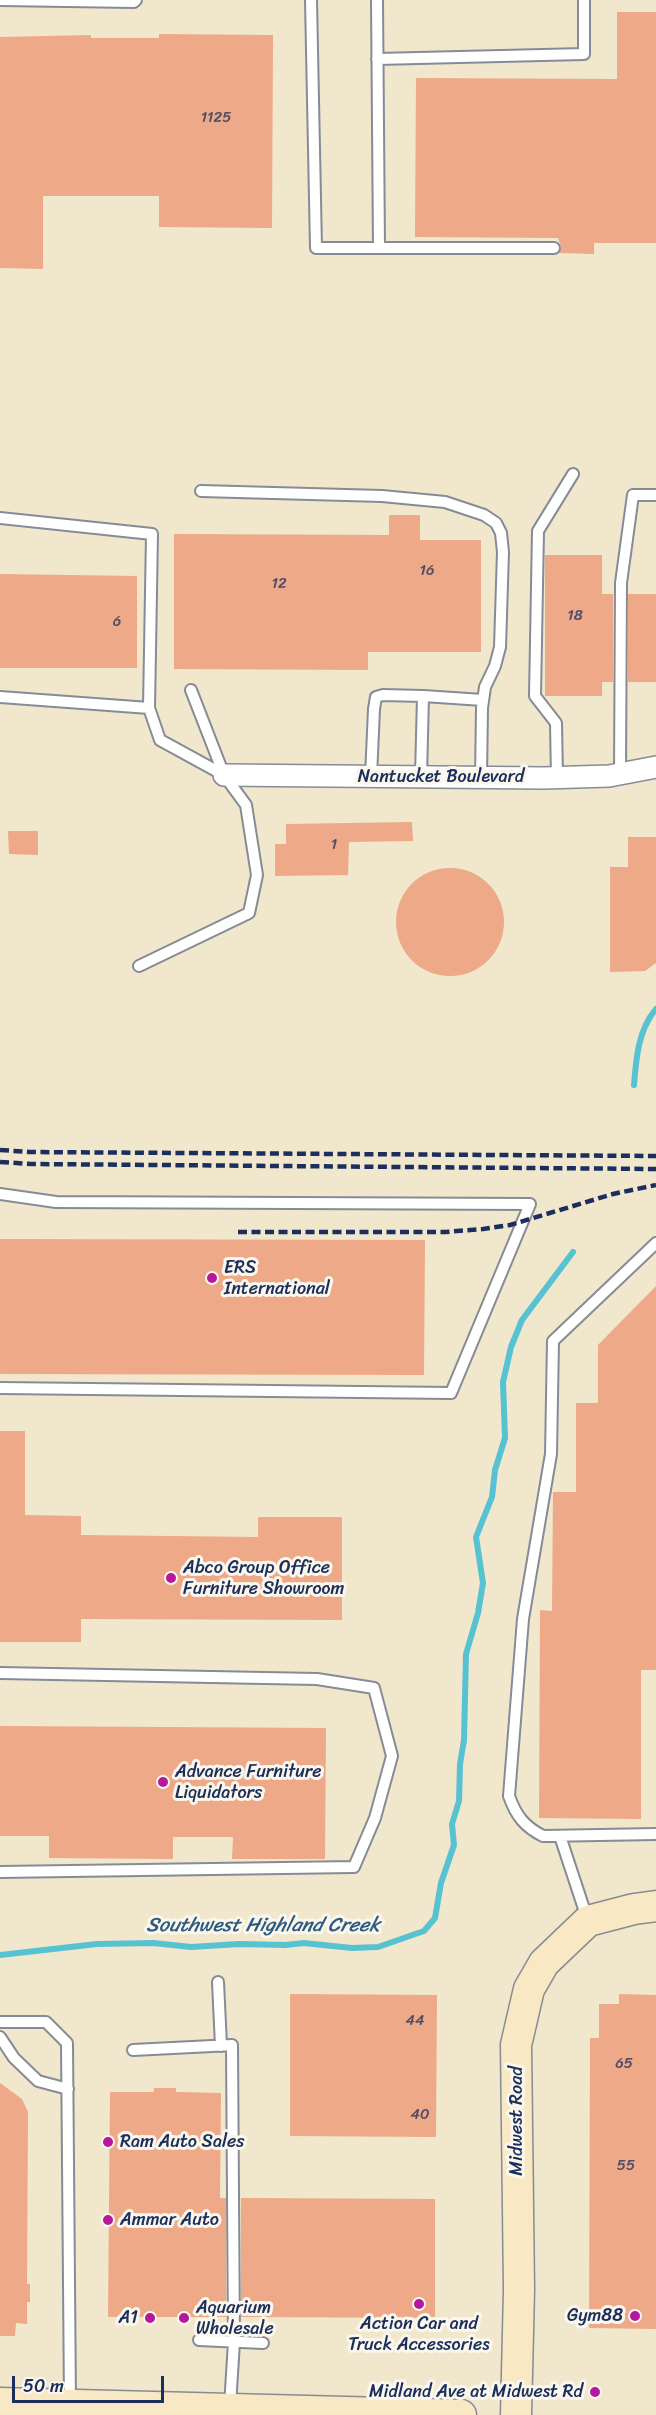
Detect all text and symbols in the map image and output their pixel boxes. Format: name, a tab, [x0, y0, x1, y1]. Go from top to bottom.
house number: 1125	[201, 109, 231, 127]
house number: 16	[420, 562, 434, 580]
house number: 12	[271, 575, 287, 593]
house number: 18	[567, 607, 583, 625]
house number: 6	[113, 613, 121, 631]
street label: Nantucket Boulevard	[358, 766, 524, 788]
house number: 1	[331, 836, 337, 854]
place label: ERS International	[224, 1257, 330, 1300]
marker: ERS International	[205, 1271, 219, 1285]
place label: Abco Group Office Furniture Showroom	[183, 1557, 344, 1600]
marker: Abco Group Office Furniture Showroom	[164, 1571, 178, 1585]
place label: Advance Furniture Liquidators	[175, 1761, 321, 1804]
marker: Advance Furniture Liquidators	[156, 1775, 170, 1789]
water label: Southwest Highland Creek	[146, 1914, 380, 1938]
house number: 44	[406, 2012, 424, 2030]
house number: 65	[615, 2055, 633, 2073]
street label: Midwest Road	[506, 2066, 528, 2176]
house number: 40	[411, 2106, 429, 2124]
place label: Ram Auto Sales	[120, 2131, 245, 2153]
marker: Ram Auto Sales	[101, 2135, 115, 2149]
house number: 55	[617, 2157, 635, 2175]
place label: Ammar Auto	[120, 2209, 219, 2231]
marker: Ammar Auto	[101, 2213, 115, 2227]
place label: Aquarium Wholesale	[196, 2297, 274, 2340]
marker: Action Car and Truck Accessories	[412, 2297, 426, 2311]
place label: Gym88	[567, 2305, 623, 2327]
place label: A1	[118, 2307, 138, 2329]
marker: Gym88	[628, 2309, 642, 2323]
marker: A1	[143, 2311, 157, 2325]
marker: Aquarium Wholesale	[177, 2311, 191, 2325]
place label: Action Car and Truck Accessories	[348, 2313, 490, 2356]
scale bar	[15, 2364, 166, 2402]
text: 50 m	[23, 2370, 64, 2402]
place label: Midland Ave at Midwest Rd	[369, 2381, 583, 2403]
marker: Midland Ave at Midwest Rd	[588, 2385, 602, 2399]

